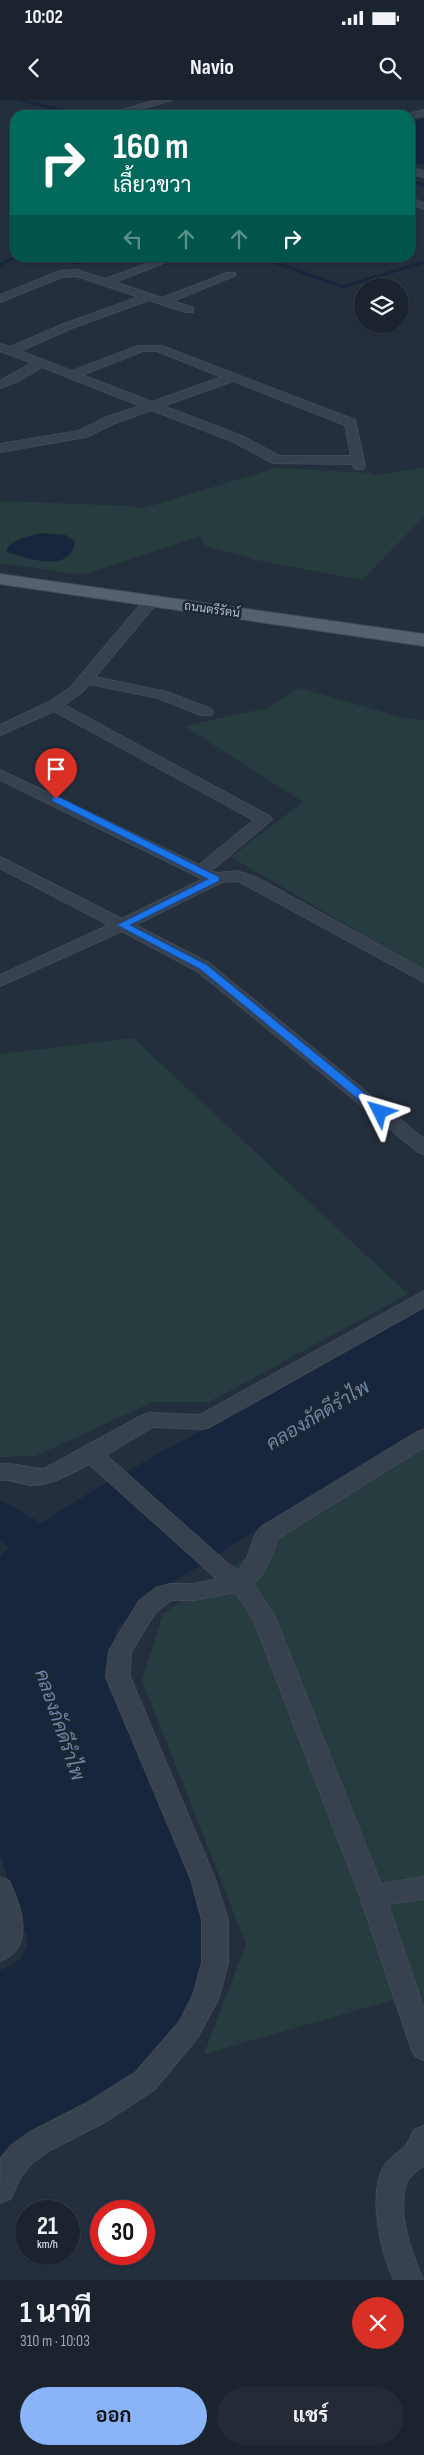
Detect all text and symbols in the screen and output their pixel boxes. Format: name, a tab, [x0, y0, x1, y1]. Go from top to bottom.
text: 10:02	[25, 6, 63, 29]
icon: back	[20, 54, 48, 82]
text: Navio	[190, 54, 234, 81]
icon: search	[376, 54, 404, 82]
text: 160 m	[113, 126, 189, 169]
icon: right	[30, 130, 95, 195]
text: เลี้ยวขวา	[113, 172, 191, 199]
icon: left	[119, 225, 147, 253]
icon: ahead	[172, 225, 200, 253]
icon: ahead	[225, 225, 253, 253]
icon: right	[278, 225, 306, 253]
map controls	[354, 278, 409, 333]
button: layers	[354, 278, 409, 333]
street label: ถนนตรีรัตน์	[183, 598, 241, 621]
pin	[35, 748, 77, 799]
icon: arrive	[42, 755, 70, 783]
position arrow	[353, 1085, 405, 1137]
water label: คลองภัคดีรำไพ	[261, 1374, 374, 1456]
water label: คลองภัคดีรำไพ	[29, 1666, 91, 1784]
speed limit sign: 30	[90, 2200, 155, 2265]
text: 21	[37, 2211, 58, 2242]
text: km/h	[37, 2237, 58, 2252]
text: 1 นาที	[20, 2295, 92, 2331]
button: close	[352, 2297, 404, 2349]
text: 310 m · 10:03	[20, 2332, 90, 2351]
button: ออก	[20, 2387, 207, 2445]
button: แชร์	[217, 2387, 404, 2445]

